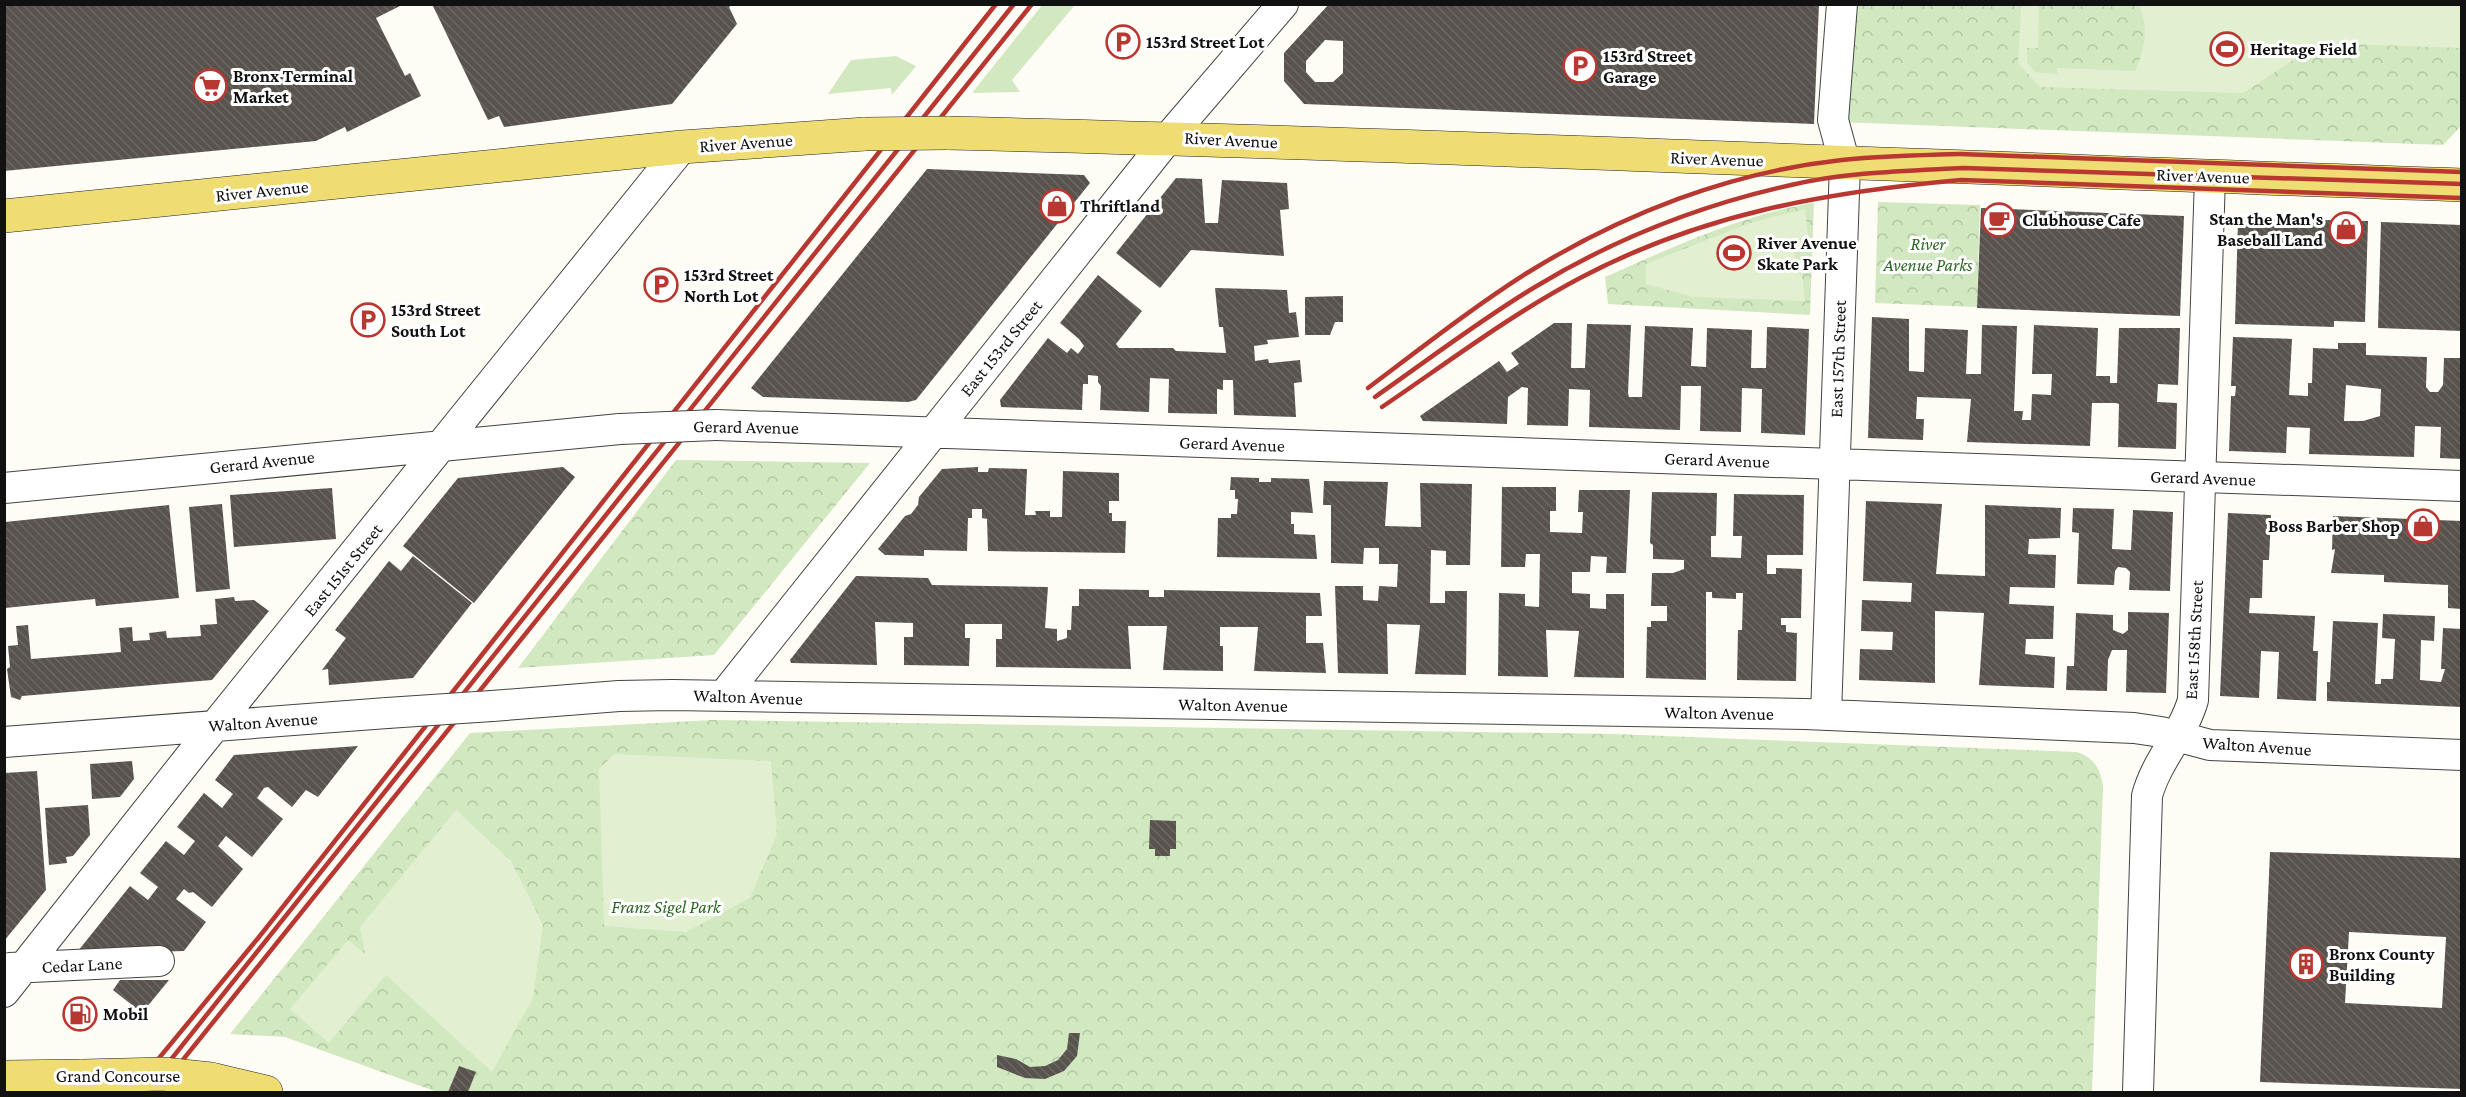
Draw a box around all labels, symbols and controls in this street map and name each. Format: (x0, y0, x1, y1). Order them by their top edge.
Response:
parking icon: 153rd Street Lot (1105, 24, 1141, 60)
sports icon: Heritage Field (2209, 31, 2245, 67)
place label: 153rd Street Lot (1146, 32, 1265, 52)
place label: Heritage Field (2250, 39, 2357, 59)
place label: 153rd Street Garage (1603, 46, 1693, 87)
parking icon: 153rd Street Garage (1562, 48, 1598, 84)
place label: Bronx Terminal Market (233, 66, 353, 107)
supermarket icon: Bronx Terminal Market (192, 68, 228, 104)
street label: River Avenue (1184, 128, 1278, 152)
street label: River Avenue (699, 130, 793, 156)
street label: River Avenue (1670, 147, 1764, 171)
street label: River Avenue (2156, 164, 2250, 188)
street label: River Avenue (214, 176, 310, 206)
shop icon: Thriftland (1039, 188, 1075, 224)
place label: Thriftland (1080, 196, 1160, 216)
cafe icon: Clubhouse Cafe (1981, 202, 2017, 238)
place label: Stan the Man's Baseball Land (2209, 209, 2323, 250)
place label: Clubhouse Cafe (2022, 210, 2141, 230)
shop icon: Stan the Man's Baseball Land (2328, 211, 2364, 247)
place label: River Avenue Skate Park (1757, 233, 1857, 274)
park label: River Avenue Parks (1882, 234, 1973, 275)
sports icon: River Avenue Skate Park (1716, 235, 1752, 271)
place label: 153rd Street North Lot (684, 265, 774, 306)
parking icon: 153rd Street North Lot (643, 267, 679, 303)
street label: East 153rd Street (956, 295, 1047, 400)
street label: East 157th Street (1826, 299, 1850, 418)
place label: 153rd Street South Lot (391, 300, 481, 341)
parking icon: 153rd Street South Lot (350, 302, 386, 338)
street label: Gerard Avenue (693, 416, 799, 438)
street label: Gerard Avenue (1179, 432, 1285, 456)
street label: Gerard Avenue (208, 447, 316, 477)
street label: Gerard Avenue (1664, 448, 1770, 472)
street label: Gerard Avenue (2150, 466, 2256, 490)
shop icon: Boss Barber Shop (2405, 508, 2441, 544)
place label: Boss Barber Shop (2268, 516, 2400, 536)
street label: East 151st Street (300, 519, 387, 620)
street label: East 158th Street (2181, 579, 2207, 700)
street label: Walton Avenue (693, 685, 803, 709)
street label: Walton Avenue (1178, 694, 1288, 716)
street label: Walton Avenue (1664, 702, 1774, 724)
street label: Walton Avenue (208, 708, 318, 736)
street label: Walton Avenue (2202, 732, 2312, 760)
park label: Franz Sigel Park (611, 897, 722, 917)
place label: Bronx County Building (2329, 944, 2435, 985)
building icon: Bronx County Building (2288, 946, 2324, 982)
street label: Cedar Lane (41, 953, 123, 977)
fuel station icon: Mobil (62, 996, 98, 1032)
place label: Mobil (103, 1004, 148, 1024)
street label: Grand Concourse (56, 1066, 180, 1086)

